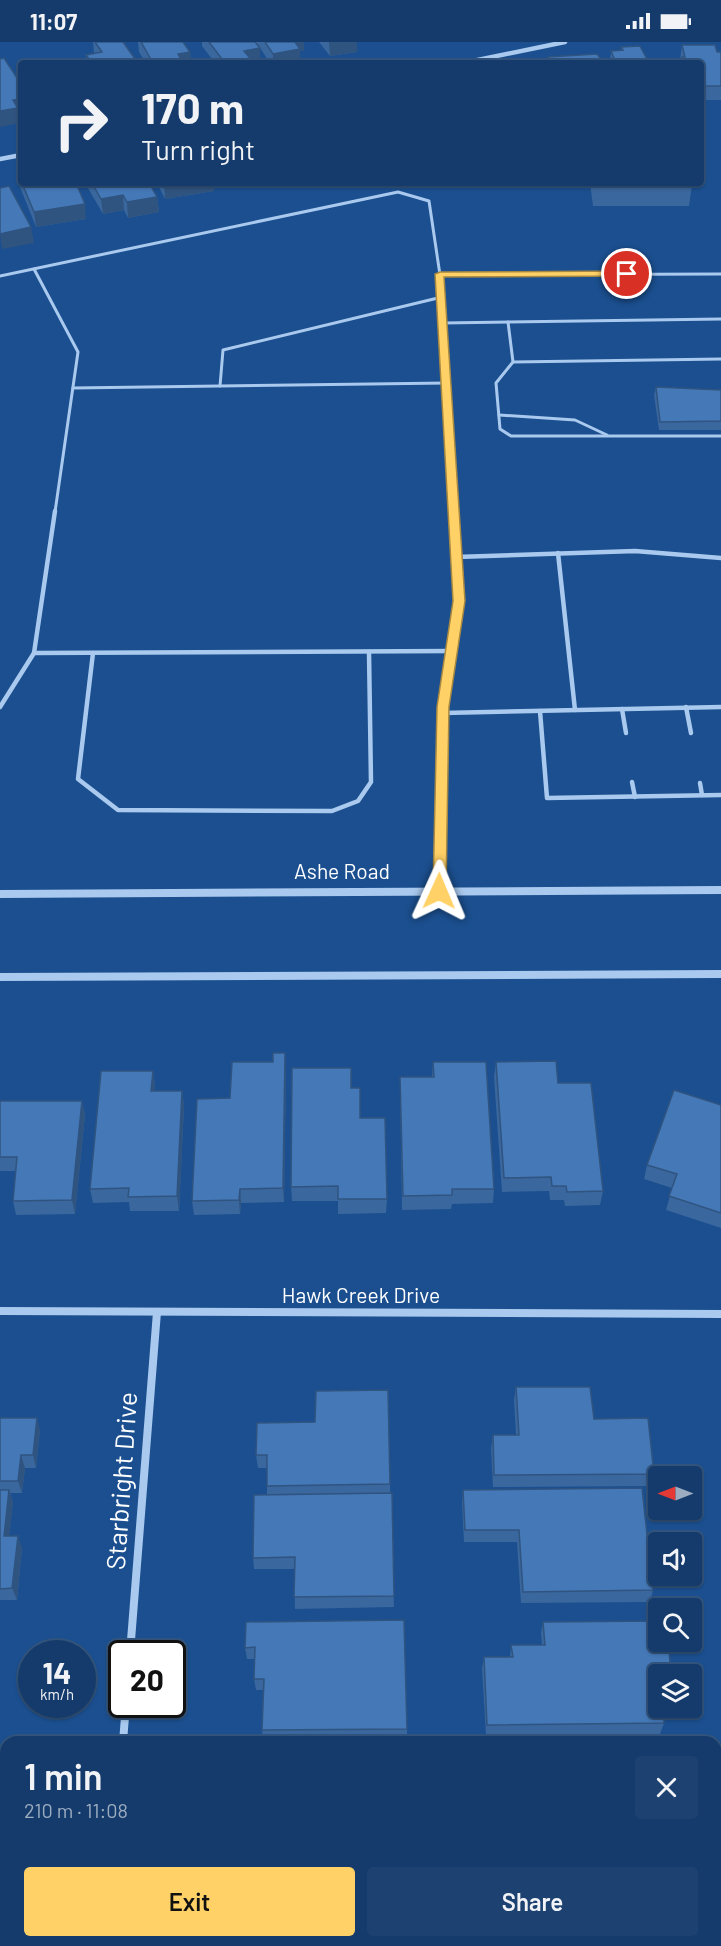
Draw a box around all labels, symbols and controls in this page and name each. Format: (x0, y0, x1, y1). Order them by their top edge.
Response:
text: 11:07 (30, 8, 77, 34)
text: 170 m (141, 82, 244, 132)
icon: right (42, 84, 120, 162)
text: Turn right (141, 133, 255, 165)
pin (601, 248, 652, 299)
icon: arrive (610, 257, 643, 290)
street label: Ashe Road (294, 858, 390, 883)
position arrow (407, 859, 471, 923)
street label: Hawk Creek Drive (282, 1282, 440, 1307)
street label: Starbright Drive (99, 1391, 142, 1571)
north arrow (648, 1466, 702, 1520)
map controls (648, 1466, 702, 1718)
button: sound (648, 1532, 702, 1586)
button: search (648, 1598, 702, 1652)
speed limit sign: 20 (108, 1640, 186, 1718)
text: 14 (43, 1654, 71, 1690)
button: layers (648, 1664, 702, 1718)
text: km/h (40, 1685, 74, 1703)
text: 1 min (24, 1754, 103, 1797)
button: close (635, 1756, 698, 1819)
text: 210 m · 11:08 (24, 1798, 128, 1822)
button: Exit (24, 1867, 355, 1936)
button: Share (367, 1867, 698, 1936)

